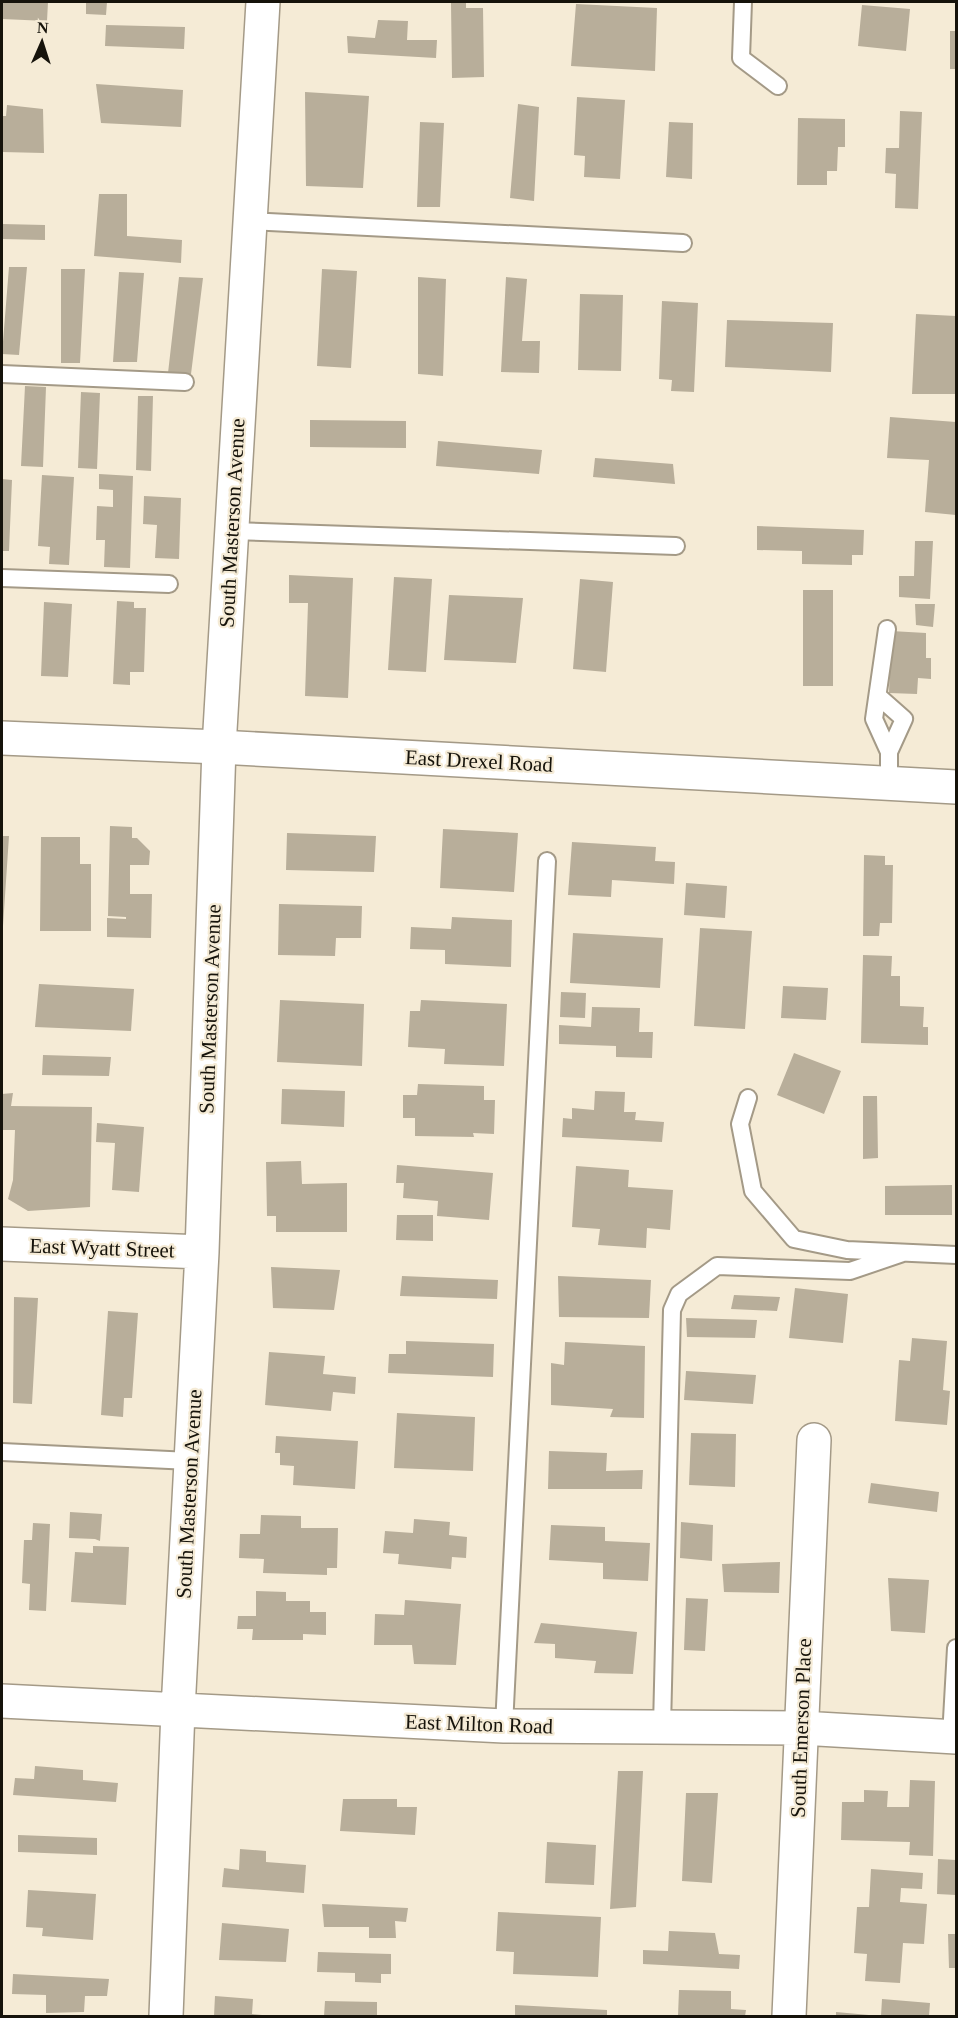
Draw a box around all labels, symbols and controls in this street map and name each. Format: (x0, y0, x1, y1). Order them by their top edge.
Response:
north arrow (12, 12, 72, 72)
text: N (37, 19, 49, 36)
street label: South Masterson Avenue (215, 418, 249, 628)
street label: East Drexel Road (404, 745, 554, 777)
street label: South Masterson Avenue (194, 904, 226, 1114)
street label: East Wyatt Street (29, 1233, 175, 1263)
street label: South Masterson Avenue (172, 1389, 206, 1599)
street label: South Emerson Place (786, 1638, 816, 1818)
street label: East Milton Road (405, 1709, 554, 1739)

